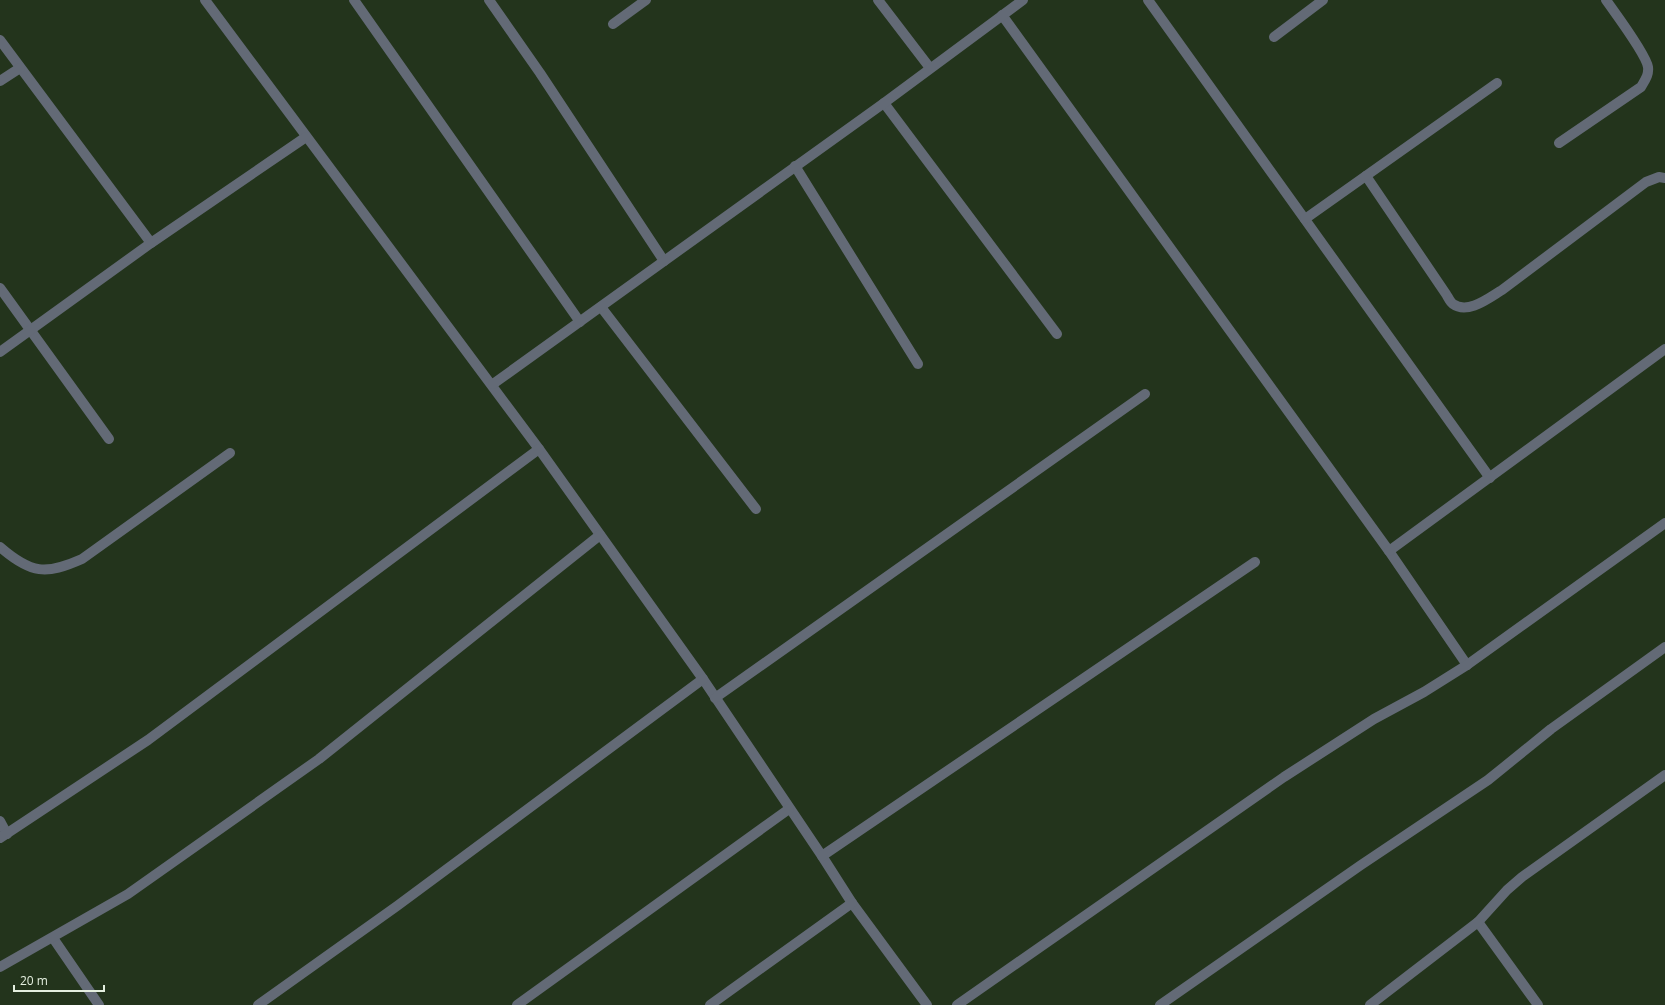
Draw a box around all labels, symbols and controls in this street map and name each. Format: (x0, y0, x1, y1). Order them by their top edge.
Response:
scale bar (14, 967, 104, 993)
text: 20 m (20, 972, 48, 989)

